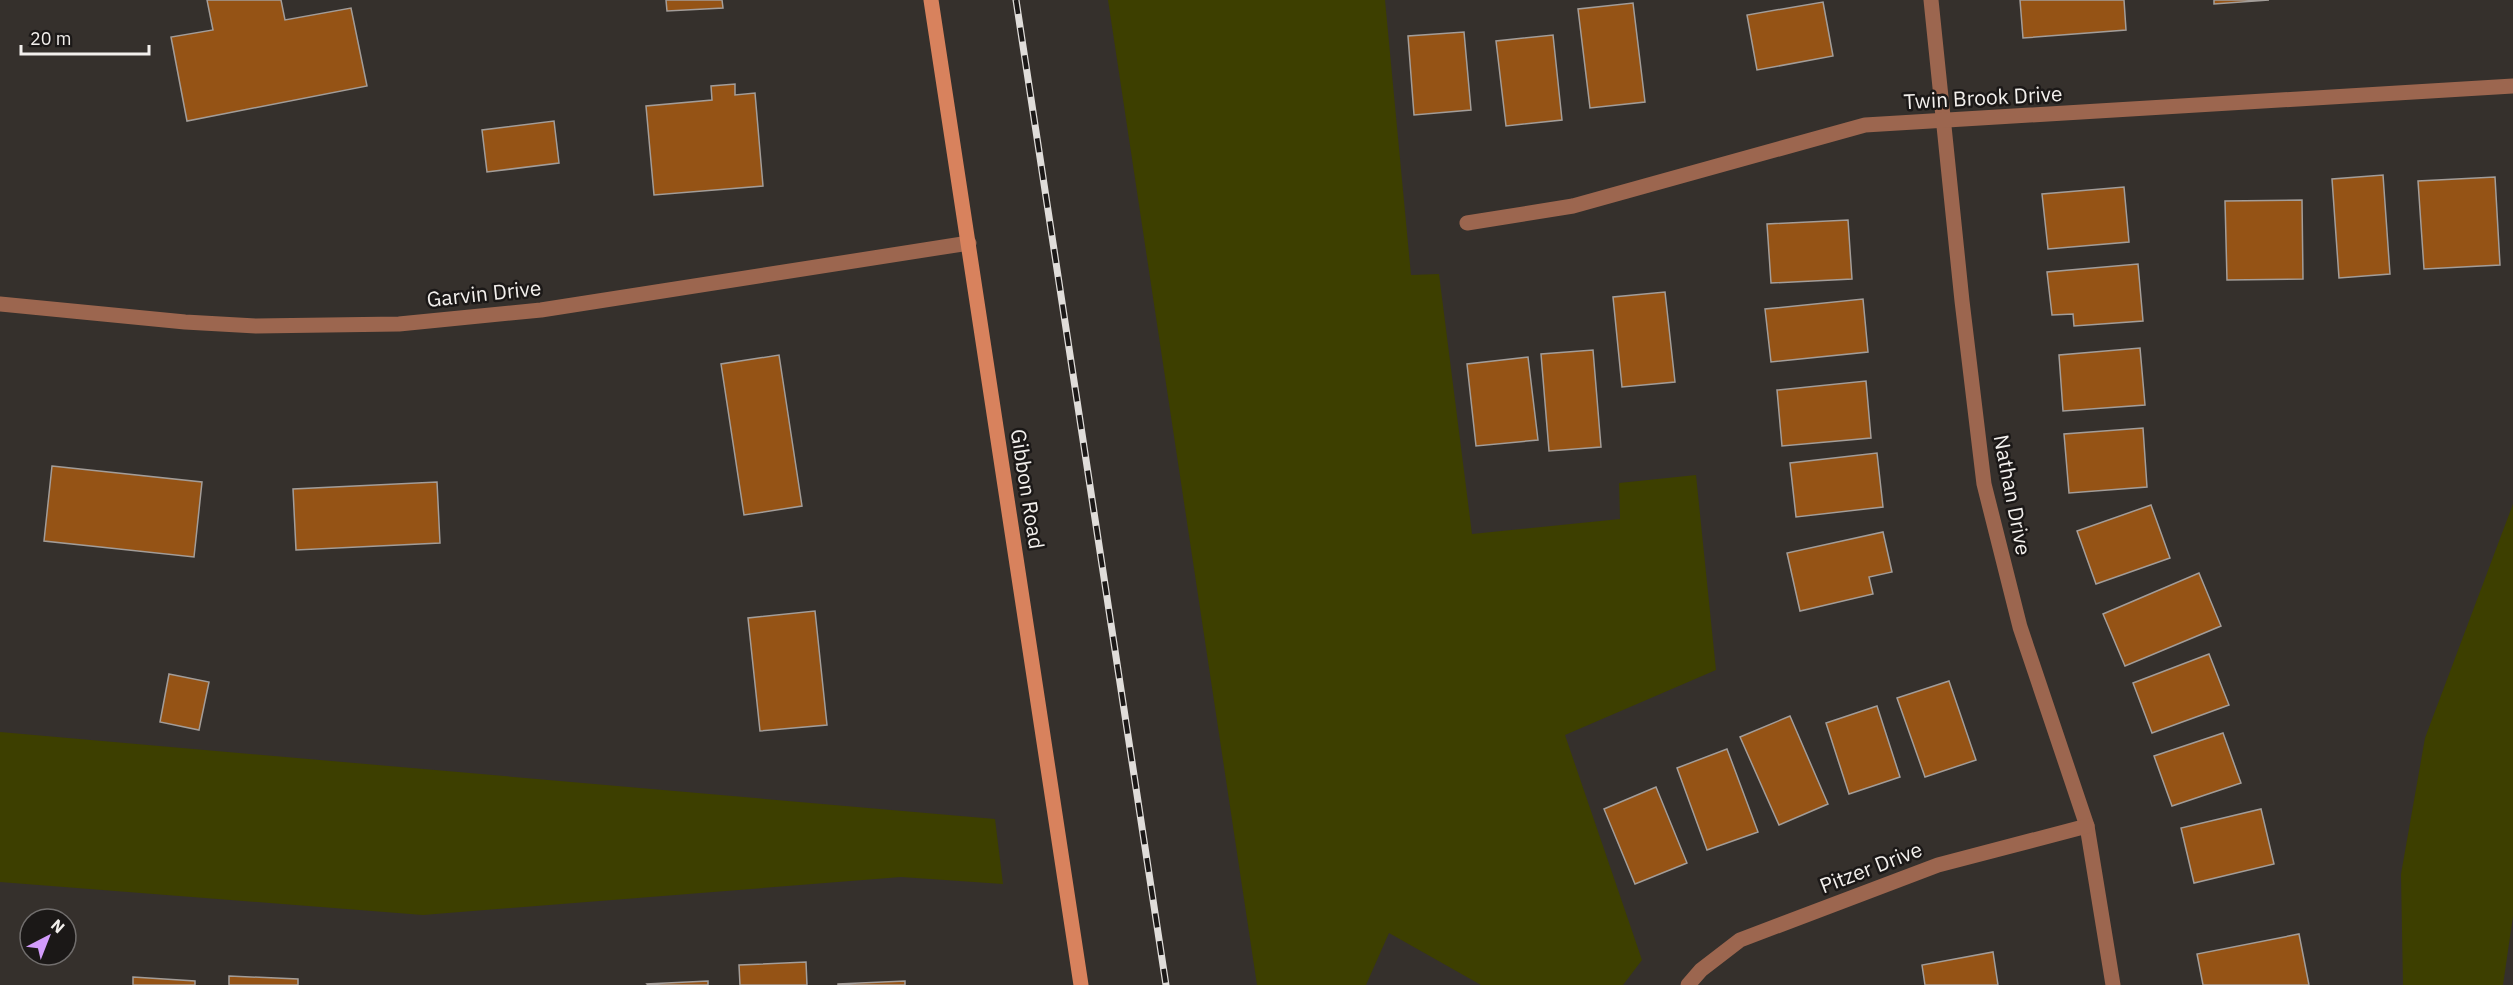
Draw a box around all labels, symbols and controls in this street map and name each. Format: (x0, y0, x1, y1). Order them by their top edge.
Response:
scale bar (21, 18, 148, 56)
text: 20 m (30, 27, 72, 50)
street label: Twin Brook Drive (1903, 79, 2063, 115)
street label: Garvin Drive (425, 273, 543, 313)
street label: Gibbon Road (1005, 427, 1051, 551)
street label: Nathan Drive (1988, 432, 2038, 557)
street label: Pitzer Drive (1815, 835, 1926, 899)
north arrow (18, 907, 78, 967)
text: N (47, 915, 69, 937)

